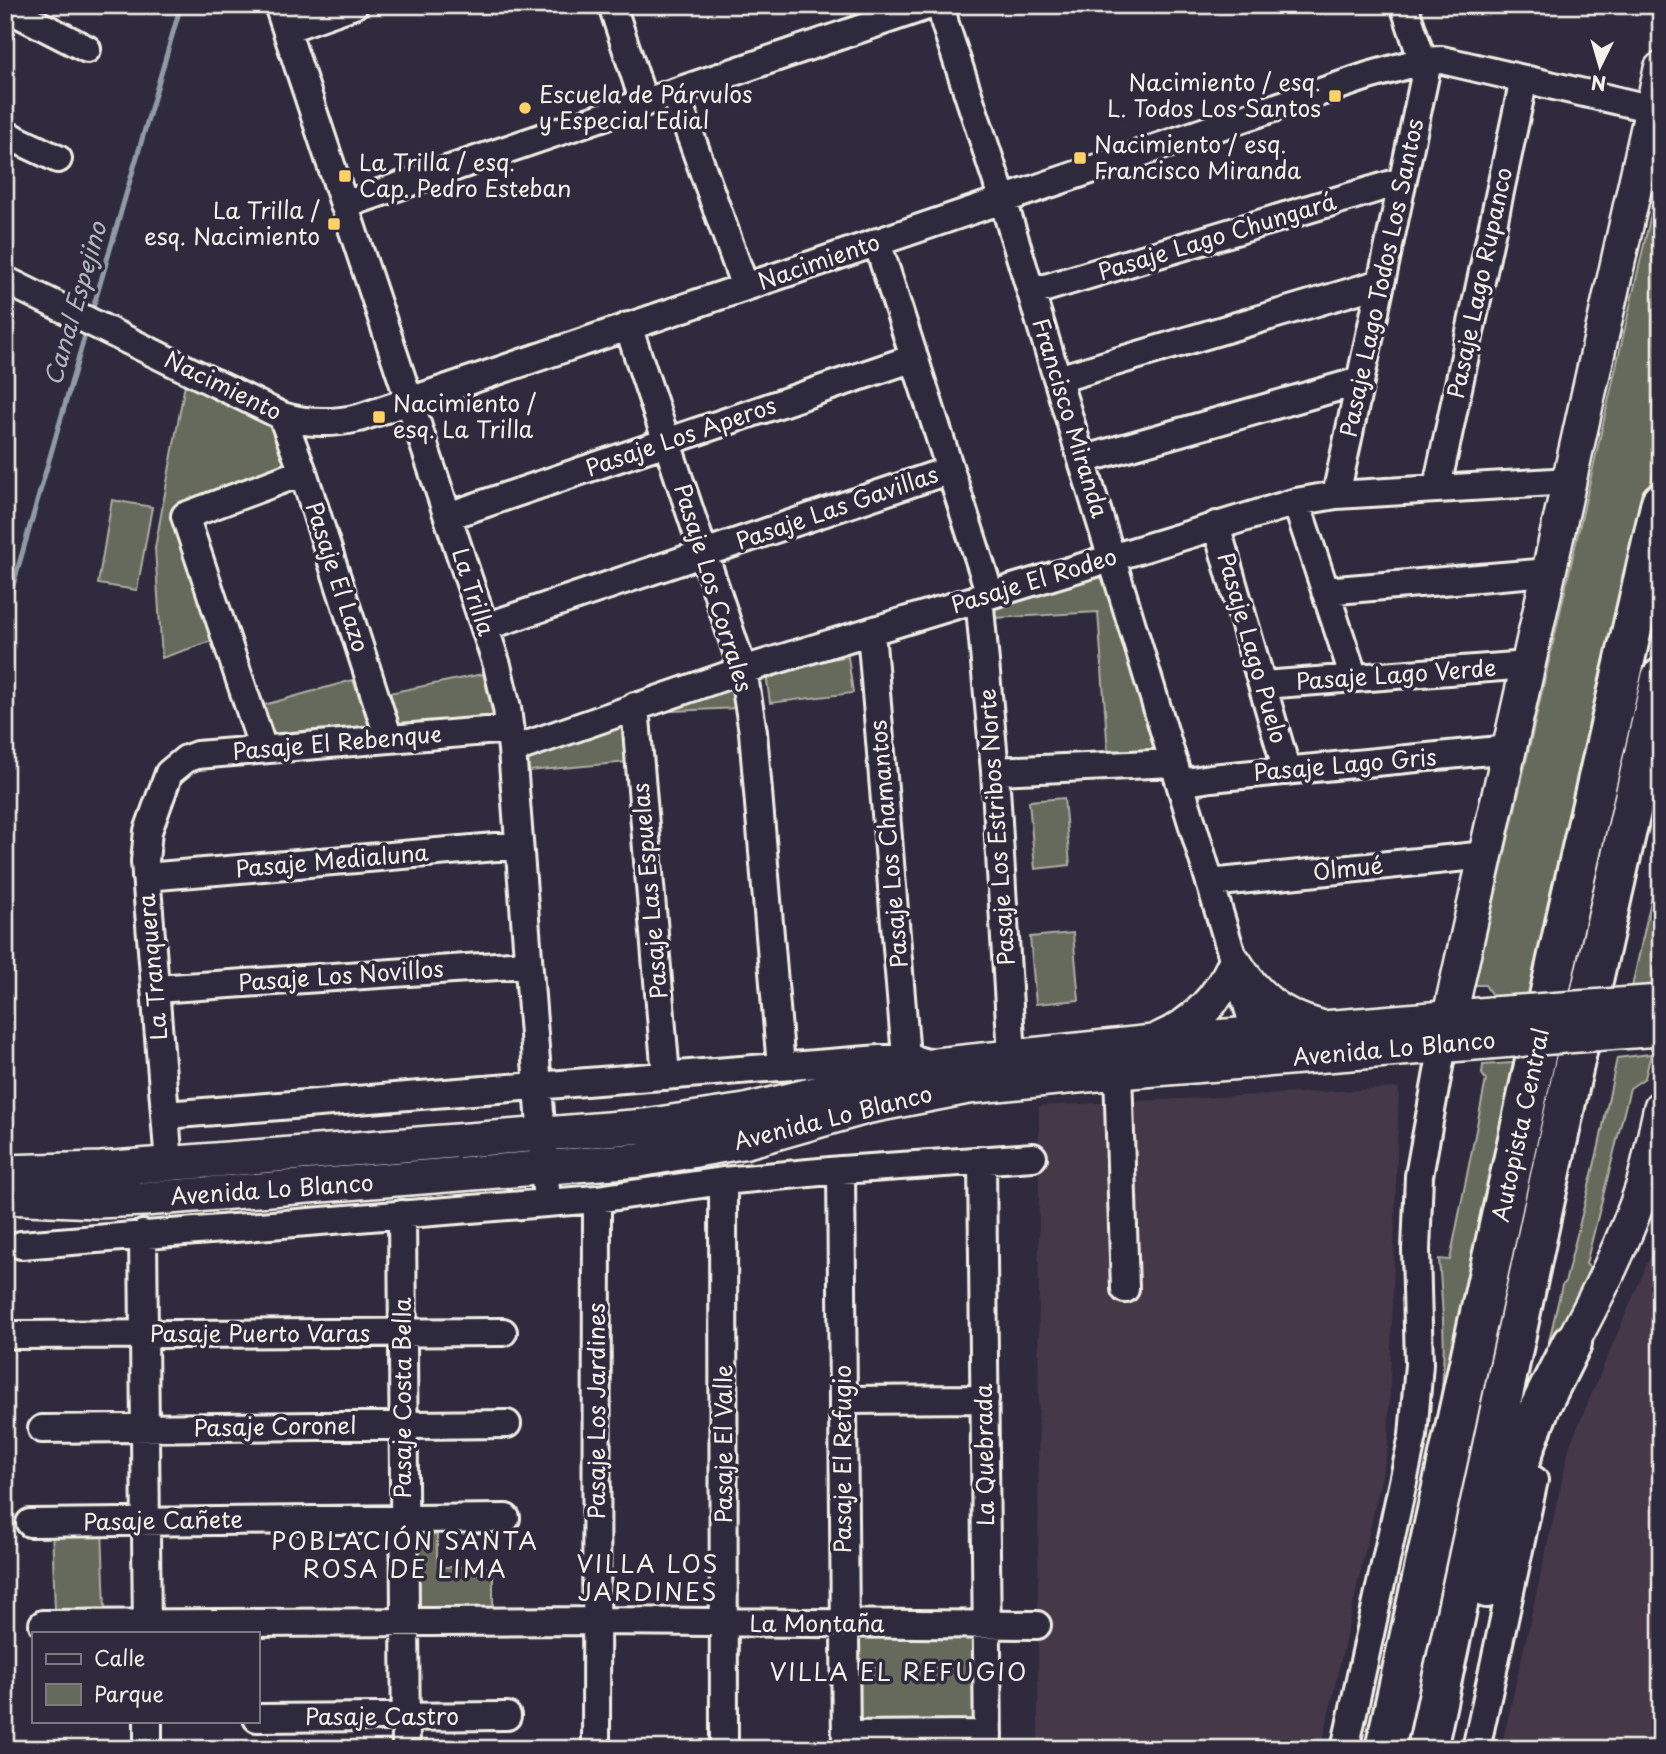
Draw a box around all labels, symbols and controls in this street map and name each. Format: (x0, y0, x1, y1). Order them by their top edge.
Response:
north arrow (1564, 32, 1634, 102)
place label: Nacimiento / esq. L. Todos Los Santos (1107, 64, 1321, 125)
text: N (1590, 69, 1607, 99)
place label: Escuela de Párvulos y Especial Edial (539, 76, 752, 137)
marker: Nacimiento / esq. L. Todos Los Santos (1327, 88, 1343, 104)
marker: Escuela de Párvulos y Especial Edial (517, 100, 533, 116)
street label: Pasaje Lago Todos Los Santos (1330, 115, 1431, 440)
place label: Nacimiento / esq. Francisco Miranda (1094, 126, 1301, 187)
place label: La Trilla / esq. Cap. Pedro Esteban (359, 144, 571, 205)
marker: Nacimiento / esq. Francisco Miranda (1072, 150, 1088, 166)
street label: Pasaje Lago Rupanco (1437, 164, 1520, 401)
marker: La Trilla / esq. Cap. Pedro Esteban (337, 168, 353, 184)
street label: Pasaje Lago Chungará (1093, 183, 1340, 288)
place label: La Trilla / esq. Nacimiento (144, 192, 321, 253)
water label: Canal Espejino (34, 216, 115, 389)
marker: La Trilla / esq. Nacimiento (326, 216, 342, 232)
street label: Nacimiento (753, 223, 884, 298)
street label: Francisco Miranda (1024, 313, 1118, 522)
street label: Nacimiento (159, 341, 288, 428)
place label: Nacimiento / esq. La Trilla (393, 385, 537, 446)
street label: Pasaje Los Aperos (580, 387, 781, 485)
marker: Nacimiento / esq. La Trilla (371, 409, 387, 425)
street label: Pasaje Las Gavillas (731, 456, 942, 558)
street label: Pasaje Los Corrales (666, 479, 763, 696)
street label: Pasaje El Lazo (298, 497, 379, 656)
street label: Pasaje El Rodeo (946, 538, 1121, 621)
street label: La Trilla (444, 543, 505, 641)
street label: Pasaje Lago Puelo (1209, 548, 1297, 747)
street label: Pasaje Lago Verde (1295, 649, 1497, 698)
street label: Pasaje Los Estribos Norte (968, 687, 1023, 967)
street label: Pasaje El Rebenque (231, 715, 443, 768)
street label: Pasaje Los Chamantos (859, 719, 916, 970)
street label: Pasaje Lago Gris (1252, 738, 1438, 789)
street label: Pasaje Las Espuelas (622, 782, 675, 1001)
street label: Pasaje Medialuna (234, 834, 430, 885)
street label: Olmué (1311, 846, 1385, 889)
street label: La Tranquera (128, 892, 175, 1042)
street label: Pasaje Los Novillos (237, 950, 445, 999)
street label: Avenida Lo Blanco (1291, 1021, 1497, 1074)
street label: Autopista Central (1482, 1024, 1557, 1225)
street label: Avenida Lo Blanco (730, 1075, 936, 1158)
street label: Avenida Lo Blanco (169, 1164, 375, 1213)
street label: Pasaje Costa Bella (384, 1297, 419, 1499)
street label: Pasaje Los Jardines (578, 1303, 613, 1519)
street label: Pasaje Puerto Varas (150, 1315, 370, 1350)
street label: Pasaje El Valle (705, 1365, 740, 1523)
street label: Pasaje El Refugio (824, 1365, 859, 1553)
street label: La Quebrada (965, 1383, 1002, 1527)
street label: Pasaje Coronel (193, 1407, 357, 1444)
street label: Pasaje Cañete (83, 1501, 243, 1538)
district label: POBLACIÓN SANTA ROSA DE LIMA (271, 1522, 539, 1586)
district label: VILLA LOS JARDINES (576, 1545, 720, 1609)
street label: La Montaña (749, 1605, 885, 1640)
legend (32, 1632, 259, 1722)
text: Calle (94, 1641, 145, 1673)
district label: VILLA EL REFUGIO (770, 1653, 1028, 1689)
text: Parque (94, 1677, 164, 1709)
street label: Pasaje Castro (305, 1698, 459, 1733)

